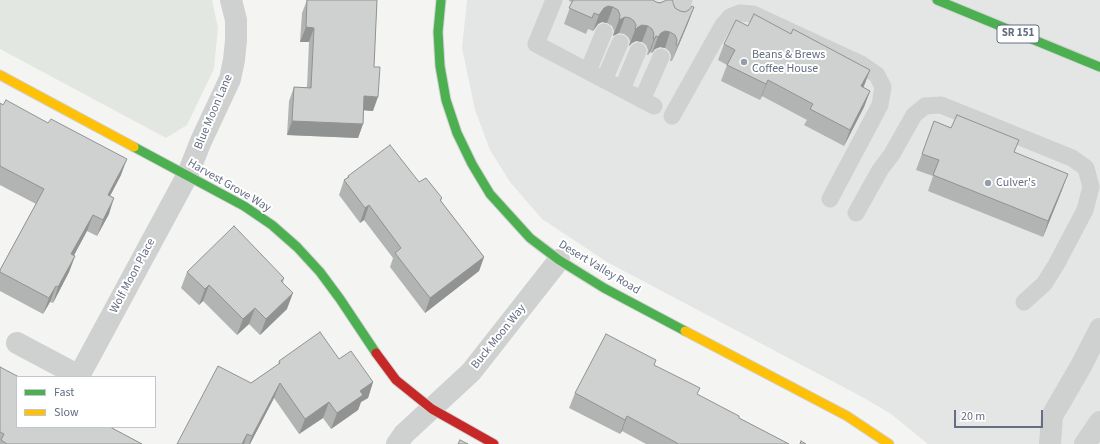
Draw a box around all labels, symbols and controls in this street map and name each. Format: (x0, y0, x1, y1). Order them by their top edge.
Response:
road number: SR 151 (997, 25, 1039, 43)
place label: Beans & Brews Coffee House (752, 48, 825, 76)
marker: Beans & Brews Coffee House (739, 57, 749, 67)
street label: Blue Moon Lane (192, 72, 236, 152)
street label: Harvest Grove Way (185, 156, 273, 216)
place label: Culver's (996, 176, 1036, 190)
marker: Culver's (983, 178, 993, 188)
street label: Wolf Moon Place (107, 236, 159, 316)
street label: Desert Valley Road (556, 238, 642, 298)
street label: Buck Moon Way (469, 302, 529, 372)
legend (16, 376, 156, 428)
text: Fast (54, 384, 74, 401)
scale bar (956, 402, 1045, 428)
text: Slow (54, 404, 79, 421)
text: 20 m (961, 408, 985, 425)

